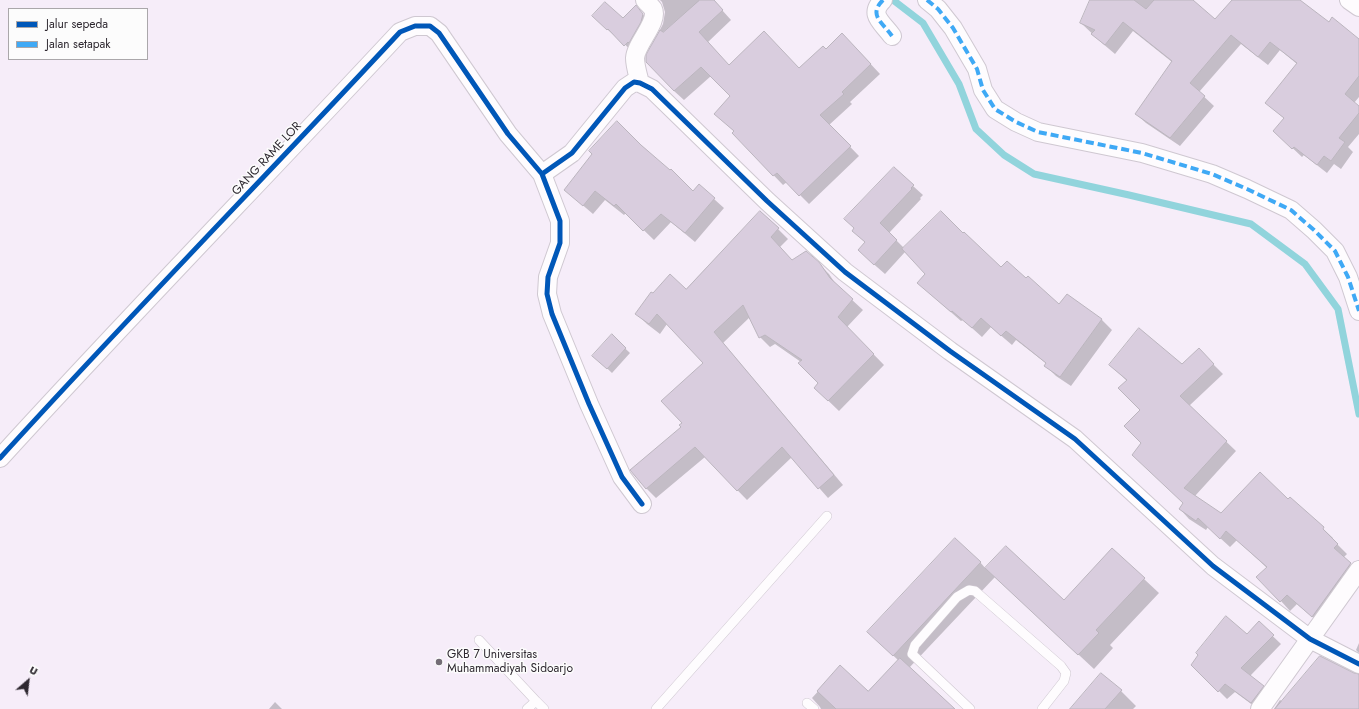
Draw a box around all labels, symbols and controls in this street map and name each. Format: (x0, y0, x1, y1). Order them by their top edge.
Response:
legend (8, 8, 148, 60)
text: Jalur sepeda (46, 15, 108, 33)
text: Jalan setapak (46, 35, 111, 53)
street label: GANG RAME LOR (229, 119, 305, 199)
place label: GKB 7 Universitas Muhammadiyah Sidoarjo (447, 648, 573, 676)
marker: GKB 7 Universitas Muhammadiyah Sidoarjo (434, 657, 444, 667)
north arrow (8, 661, 48, 701)
text: U (26, 662, 41, 679)

